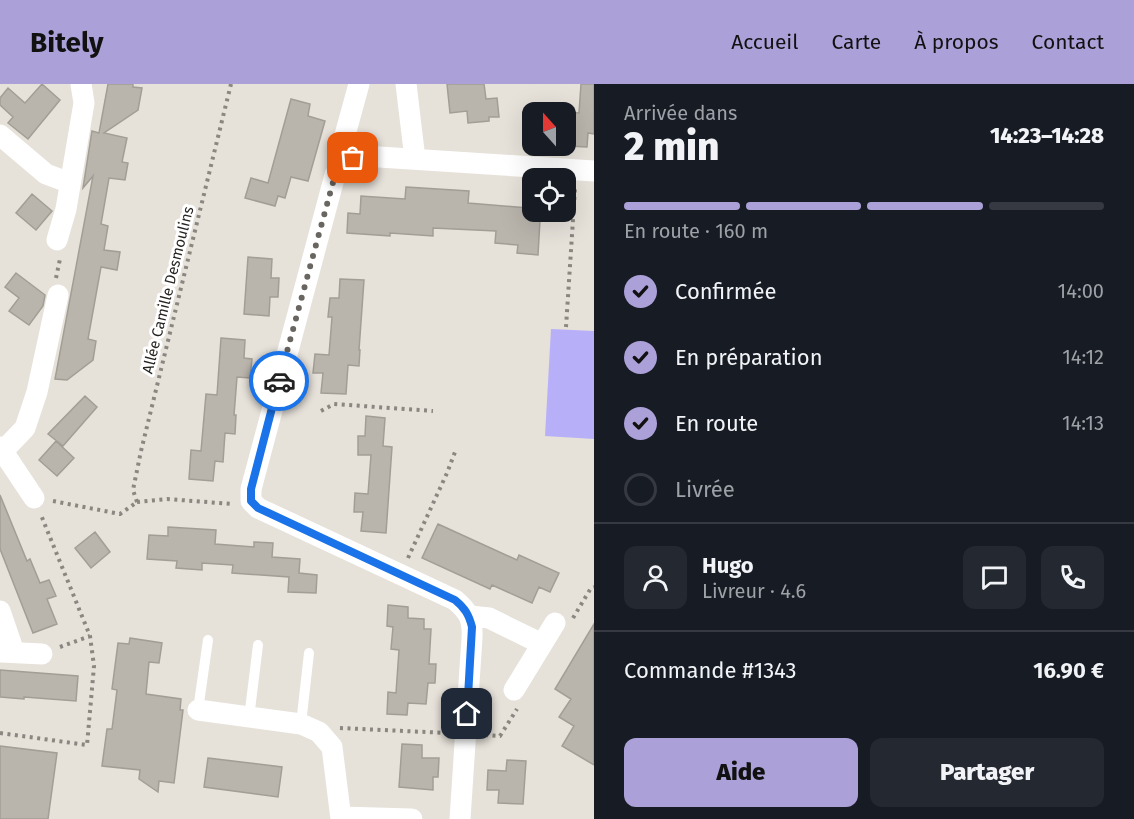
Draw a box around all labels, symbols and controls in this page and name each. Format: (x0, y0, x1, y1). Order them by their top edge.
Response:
text: Bitely (30, 26, 103, 59)
text: Accueil (731, 29, 798, 55)
text: Carte (831, 29, 881, 55)
text: À propos (914, 29, 999, 55)
text: Contact (1032, 29, 1104, 55)
text: Arrivée dans (624, 101, 737, 125)
north arrow (522, 102, 576, 156)
map controls (522, 102, 576, 222)
text: 14:23–14:28 (990, 122, 1104, 149)
text: 2 min (624, 124, 720, 170)
pin (327, 132, 378, 183)
icon: bag (336, 141, 369, 174)
button: locate (522, 168, 576, 222)
street label: Allée Camille Desmoulins (139, 205, 197, 375)
text: En route · 160 m (624, 219, 768, 243)
icon: check (624, 275, 657, 308)
text: Confirmée (675, 278, 777, 305)
text: 14:00 (1058, 279, 1104, 303)
icon: check (624, 341, 657, 374)
text: En préparation (675, 344, 823, 371)
text: 14:12 (1062, 345, 1104, 369)
courier (249, 351, 309, 411)
icon: car (263, 365, 296, 398)
icon: check (624, 407, 657, 440)
text: En route (675, 410, 758, 437)
text: 14:13 (1062, 411, 1104, 435)
text: Livrée (675, 476, 735, 503)
button: person (624, 546, 687, 609)
button: chat (963, 546, 1026, 609)
button: phone (1041, 546, 1104, 609)
text: Hugo (702, 552, 754, 579)
text: Livreur · 4.6 (702, 579, 806, 603)
text: Commande #1343 (624, 657, 796, 684)
text: 16.90 € (1033, 657, 1104, 684)
pin (441, 688, 492, 739)
icon: home (450, 697, 483, 730)
button: Aide (624, 738, 858, 807)
button: Partager (870, 738, 1104, 807)

